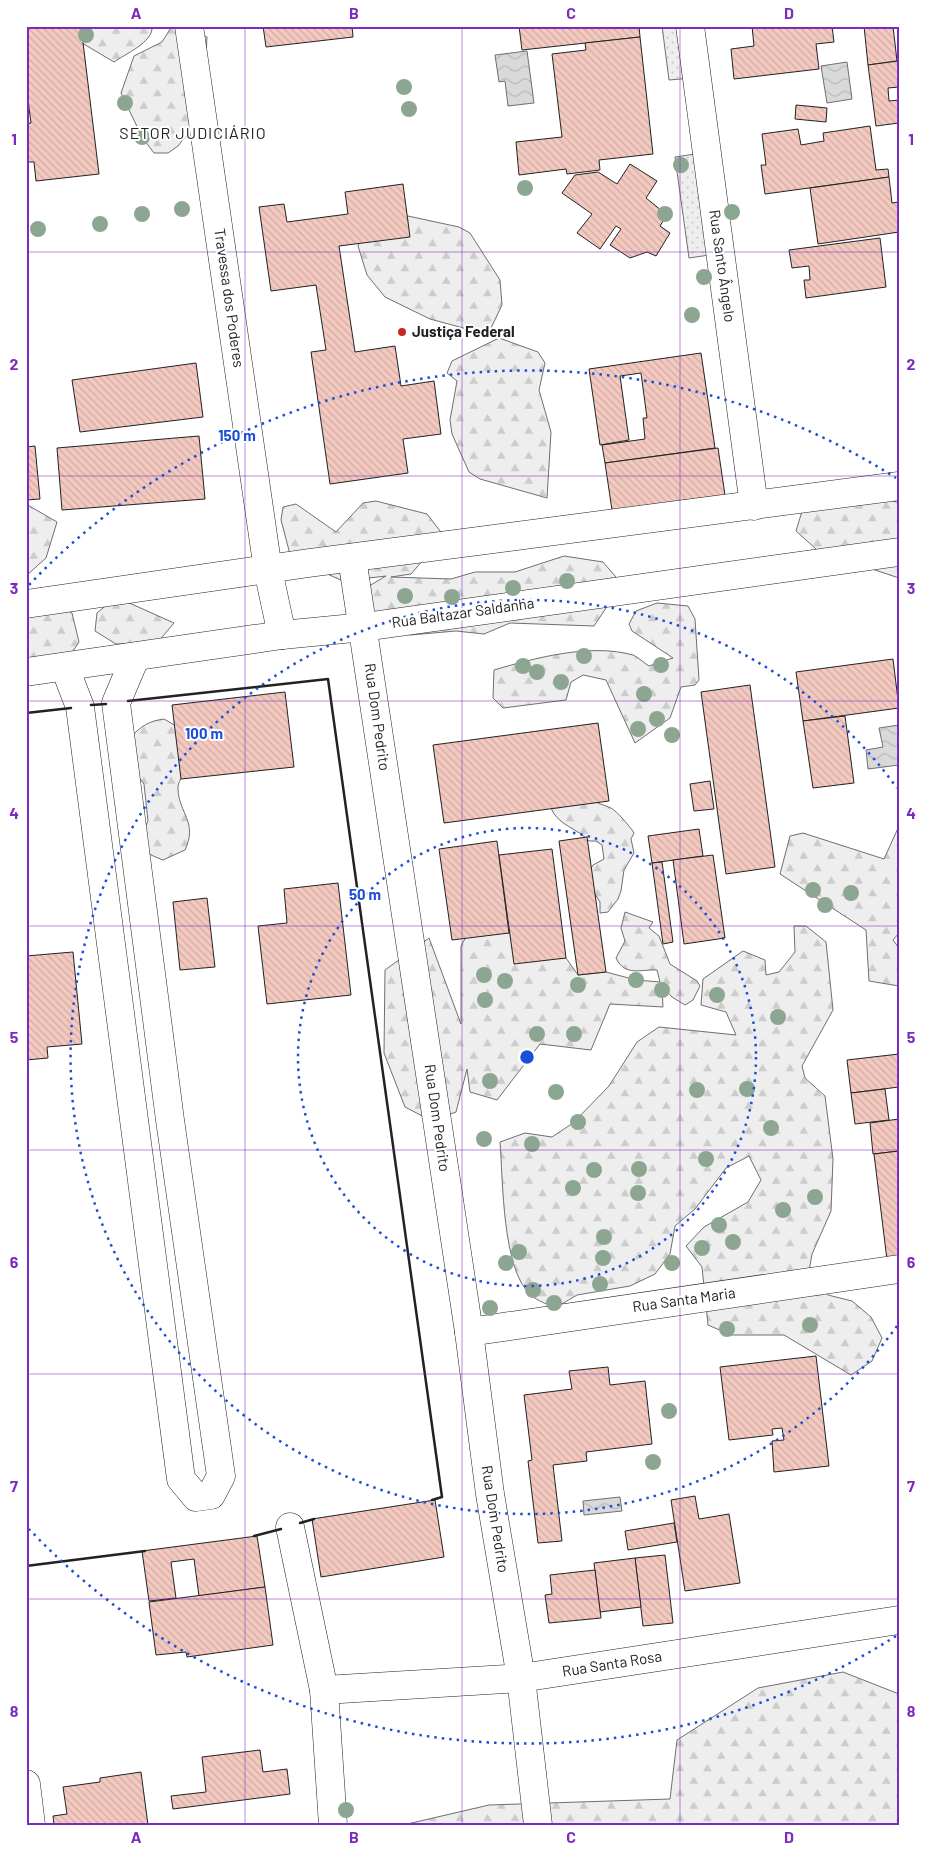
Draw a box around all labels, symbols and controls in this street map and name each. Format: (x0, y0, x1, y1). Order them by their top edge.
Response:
text: A (131, 3, 142, 22)
text: B (349, 3, 359, 22)
text: C (566, 3, 576, 22)
text: D (784, 3, 794, 22)
district label: SETOR JUDICIÁRIO (119, 123, 267, 142)
text: 1 (11, 129, 17, 148)
text: 1 (908, 129, 914, 148)
street label: Rua Santo Ângelo (706, 208, 740, 323)
street label: Travessa dos Poderes (211, 227, 249, 369)
place label: Justiça Federal (412, 322, 515, 340)
marker: Justiça Federal (396, 326, 408, 338)
text: 2 (10, 354, 19, 373)
text: 2 (907, 354, 916, 373)
text: 150 m (218, 426, 256, 444)
text: 3 (10, 578, 18, 597)
text: 3 (907, 578, 915, 597)
street label: Rua Baltazar Saldanha (390, 593, 535, 631)
street label: Rua Dom Pedrito (362, 662, 394, 772)
text: 100 m (185, 724, 223, 742)
text: 4 (9, 803, 19, 822)
text: 4 (906, 803, 916, 822)
text: 50 m (349, 885, 381, 903)
text: 5 (10, 1027, 19, 1046)
text: 5 (907, 1027, 916, 1046)
centre of rings (518, 1048, 536, 1066)
street label: Rua Dom Pedrito (422, 1063, 454, 1173)
text: 6 (10, 1252, 19, 1271)
text: 6 (907, 1252, 916, 1271)
street label: Rua Santa Maria (631, 1283, 737, 1315)
street label: Rua Dom Pedrito (479, 1464, 513, 1574)
text: 7 (10, 1476, 18, 1495)
text: 7 (907, 1476, 915, 1495)
street label: Rua Santa Rosa (561, 1646, 663, 1680)
text: 8 (10, 1701, 19, 1720)
text: 8 (907, 1701, 916, 1720)
text: A (131, 1827, 142, 1846)
text: B (349, 1827, 359, 1846)
text: C (566, 1827, 576, 1846)
text: D (784, 1827, 794, 1846)

